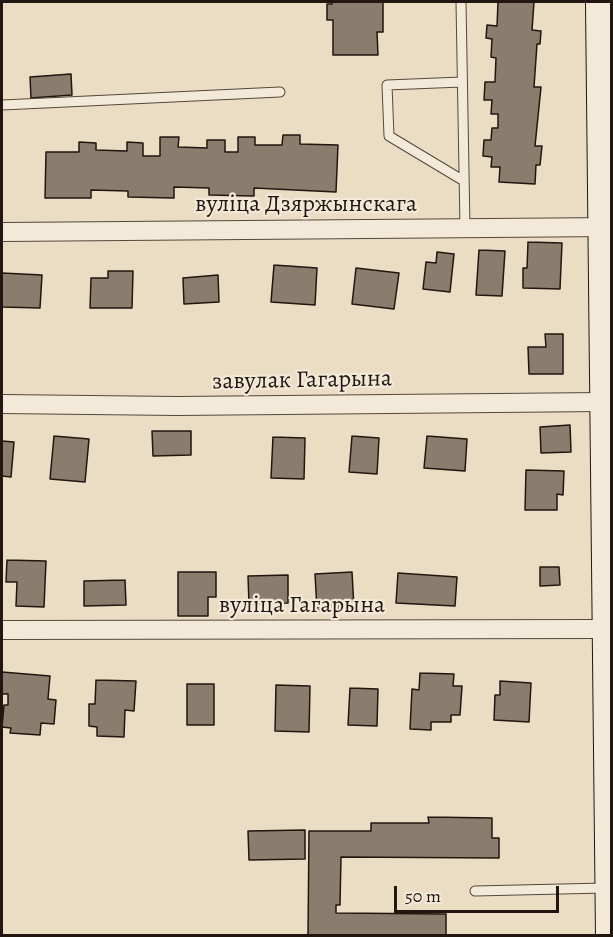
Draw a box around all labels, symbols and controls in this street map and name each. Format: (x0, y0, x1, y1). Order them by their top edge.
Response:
street label: вуліца Дзяржынскага (195, 191, 417, 219)
street label: завулак Гагарына (212, 365, 392, 397)
street label: вуліца Гагарына (219, 592, 385, 620)
scale bar (397, 874, 562, 912)
text: 50 m (405, 884, 441, 908)

